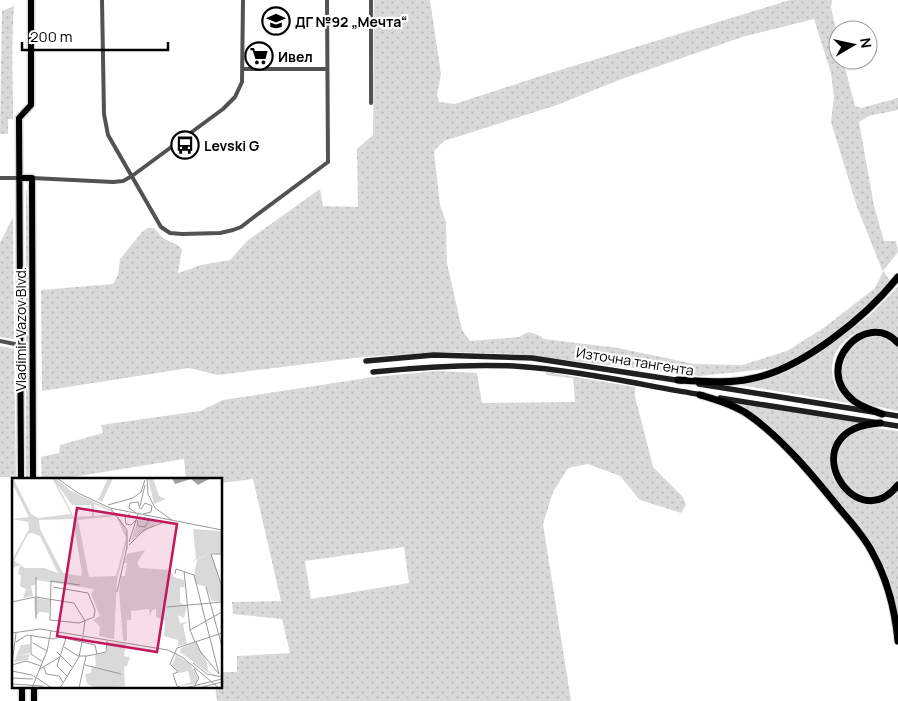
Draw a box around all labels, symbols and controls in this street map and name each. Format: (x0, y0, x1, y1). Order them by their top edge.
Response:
school or university icon: ДГ №92 „Мечта“ (261, 6, 291, 36)
place label: ДГ №92 „Мечта“ (295, 12, 407, 31)
scale bar (22, 20, 169, 52)
north arrow (828, 20, 878, 70)
text: 200 m (30, 26, 73, 47)
text: N (856, 36, 877, 49)
supermarket icon: Ивел (244, 41, 274, 71)
place label: Ивел (278, 47, 313, 66)
bus stop icon: Levski G (170, 130, 200, 160)
place label: Levski G (204, 136, 259, 155)
street label: Vladimir Vazov Blvd. (11, 267, 30, 391)
street label: Източна тангента (575, 342, 695, 380)
inset map (12, 478, 222, 688)

